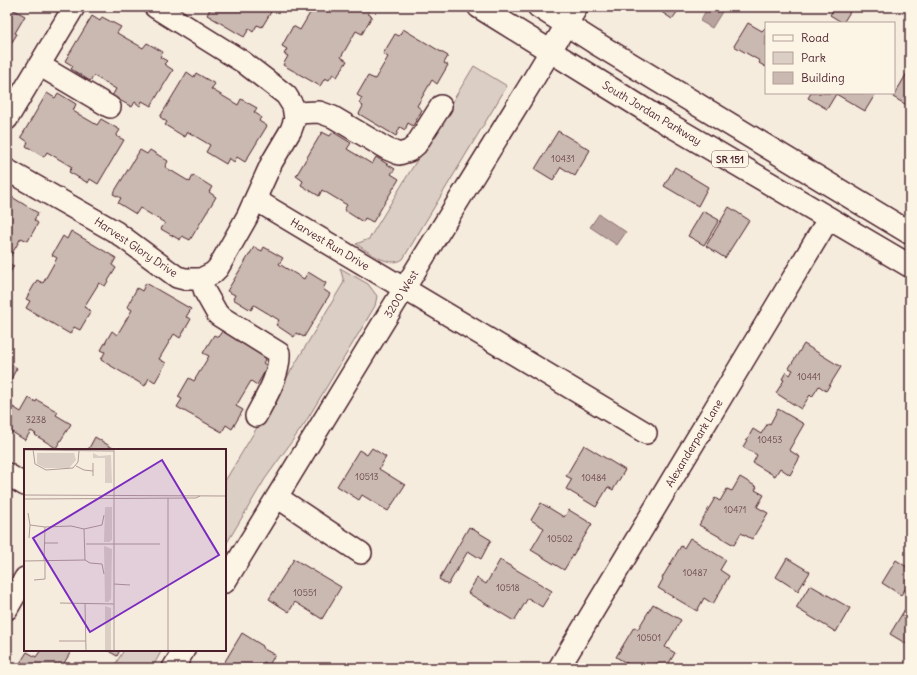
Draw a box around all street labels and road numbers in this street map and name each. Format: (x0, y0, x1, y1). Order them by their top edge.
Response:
street label: South Jordan Parkway (600, 78, 704, 148)
road number: SR 151 (712, 151, 748, 167)
street label: Harvest Glory Drive (92, 214, 180, 280)
street label: Harvest Run Drive (288, 215, 372, 273)
street label: 3200 West (381, 267, 421, 320)
street label: Alexanderpark Lane (662, 397, 726, 489)

